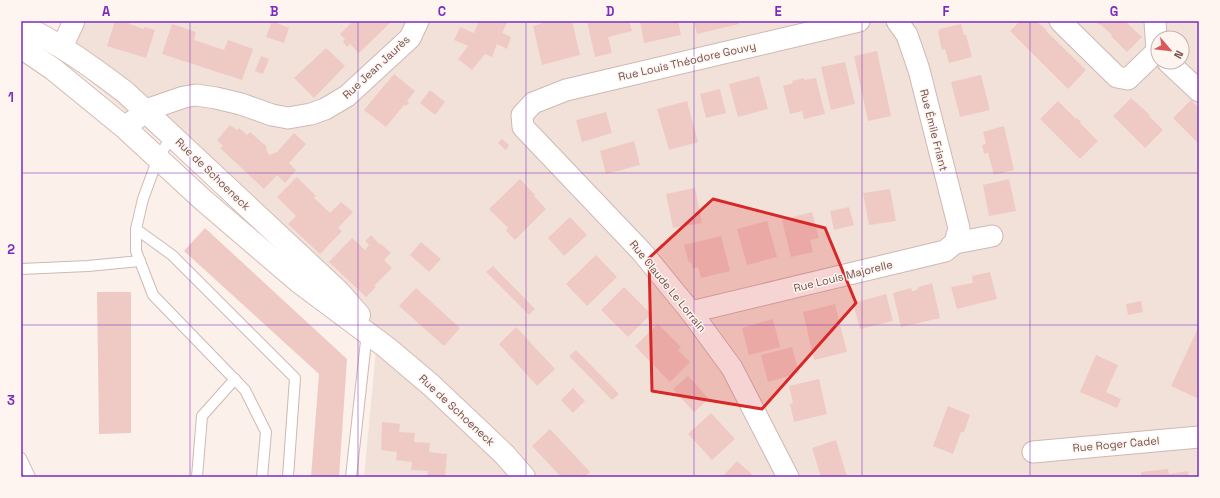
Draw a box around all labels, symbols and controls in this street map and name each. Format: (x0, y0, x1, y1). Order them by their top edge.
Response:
text: A (102, 3, 111, 20)
text: B (270, 3, 279, 20)
text: C (438, 3, 446, 20)
text: D (606, 3, 615, 20)
text: E (774, 3, 782, 20)
text: F (943, 3, 950, 20)
text: G (1110, 3, 1118, 20)
north arrow (1150, 30, 1190, 70)
street label: Rue Jean Jaurès (339, 32, 413, 102)
street label: Rue Louis Théodore Gouvy (617, 38, 757, 84)
text: N (1171, 48, 1187, 61)
street label: Rue Émile Friant (917, 87, 951, 173)
text: 1 (8, 89, 14, 106)
street label: Rue de Schoeneck (173, 135, 253, 213)
street label: Rue Claude Le Lorrain (627, 237, 709, 335)
text: 2 (7, 241, 15, 258)
street label: Rue Louis Majorelle (792, 257, 894, 295)
street label: Rue de Schoeneck (416, 371, 498, 449)
text: 3 (7, 392, 15, 409)
street label: Rue Roger Cadel (1072, 433, 1160, 455)

